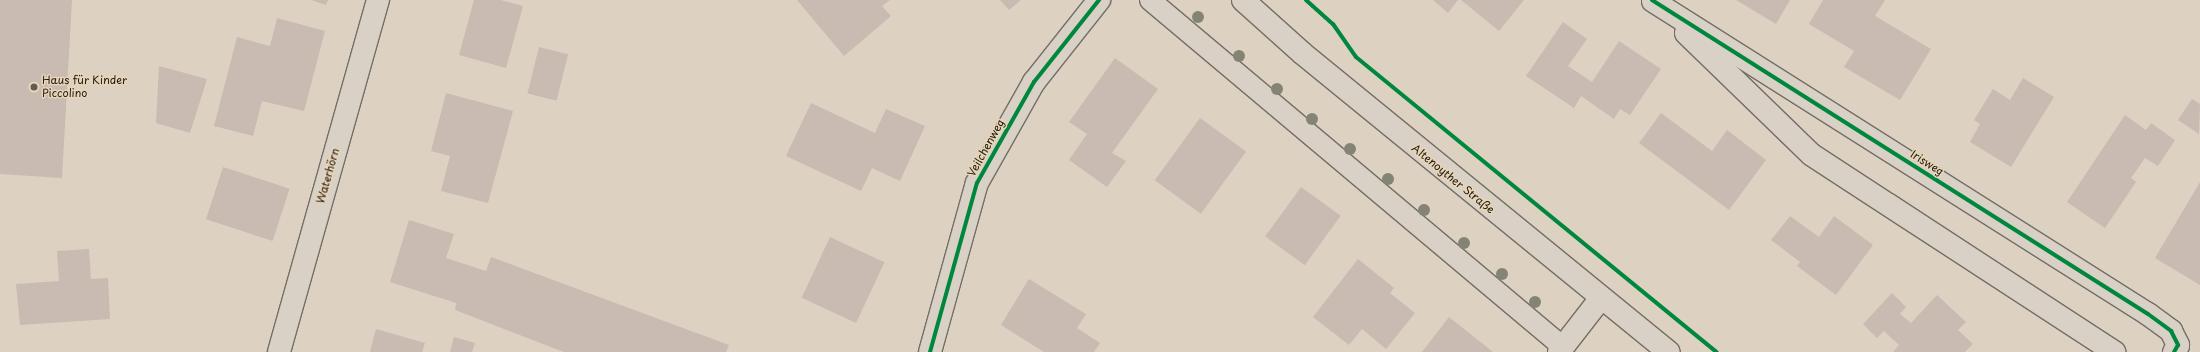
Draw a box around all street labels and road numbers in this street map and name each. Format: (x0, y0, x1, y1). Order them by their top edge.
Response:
street label: Veilchenweg (965, 117, 1007, 179)
street label: Altenoyther Straße (1409, 142, 1497, 216)
street label: Waterhörn (314, 147, 342, 205)
street label: Irisweg (1908, 148, 1946, 178)

